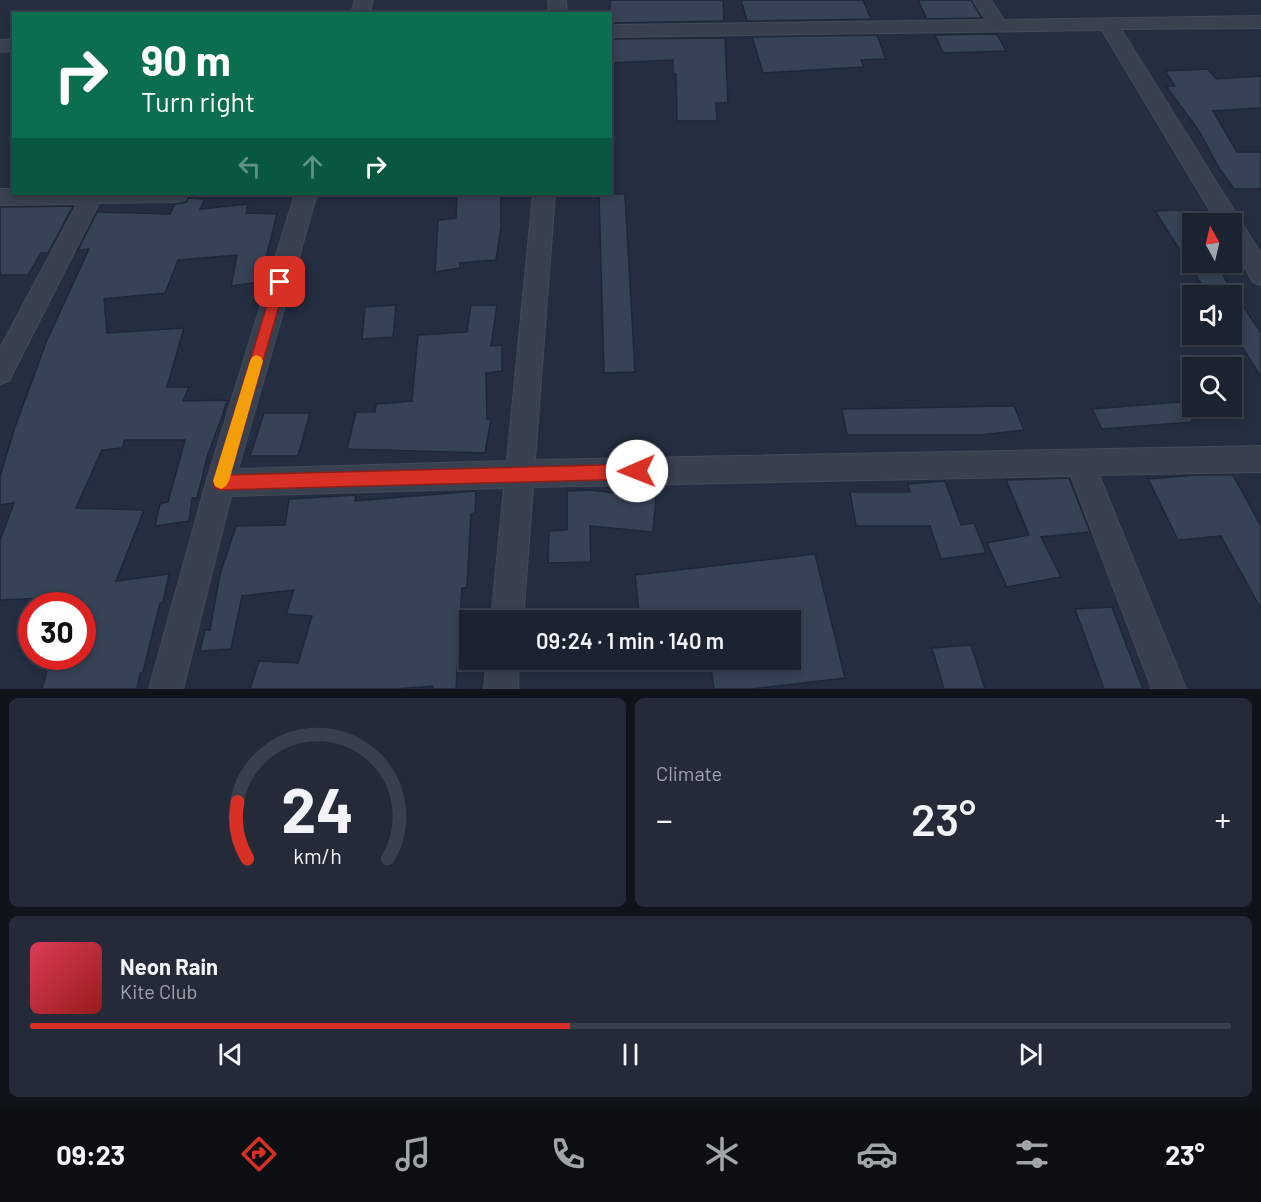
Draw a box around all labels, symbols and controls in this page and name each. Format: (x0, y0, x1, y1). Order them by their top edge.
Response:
text: 90 m (141, 34, 231, 84)
icon: right (42, 36, 120, 114)
text: Turn right (141, 85, 255, 117)
icon: left (233, 150, 266, 183)
icon: ahead (296, 150, 329, 183)
icon: right (359, 150, 392, 183)
north arrow (1182, 213, 1242, 273)
map controls (1182, 213, 1242, 417)
pin (254, 256, 305, 307)
icon: arrive (263, 265, 296, 298)
button: sound (1182, 285, 1242, 345)
button: search (1182, 357, 1242, 417)
position arrow (605, 439, 669, 503)
speed limit sign: 30 (18, 592, 96, 670)
text: 09:24 · 1 min · 140 m (536, 627, 724, 653)
text: Climate (656, 761, 722, 785)
text: 24 (281, 771, 354, 845)
text: 23° (911, 791, 976, 845)
text: − (656, 799, 673, 839)
text: + (1215, 799, 1231, 839)
text: km/h (293, 844, 342, 869)
text: Neon Rain (120, 953, 218, 979)
text: Kite Club (120, 979, 197, 1003)
icon: previous (214, 1038, 247, 1071)
icon: pause (614, 1038, 647, 1071)
icon: next (1014, 1038, 1047, 1071)
icon: directions (238, 1133, 280, 1175)
icon: music (392, 1133, 434, 1175)
icon: phone (547, 1133, 589, 1175)
icon: climate (701, 1133, 743, 1175)
icon: car (856, 1133, 898, 1175)
icon: filters (1011, 1133, 1053, 1175)
text: 09:23 (56, 1138, 125, 1170)
text: 23° (1165, 1138, 1205, 1170)

